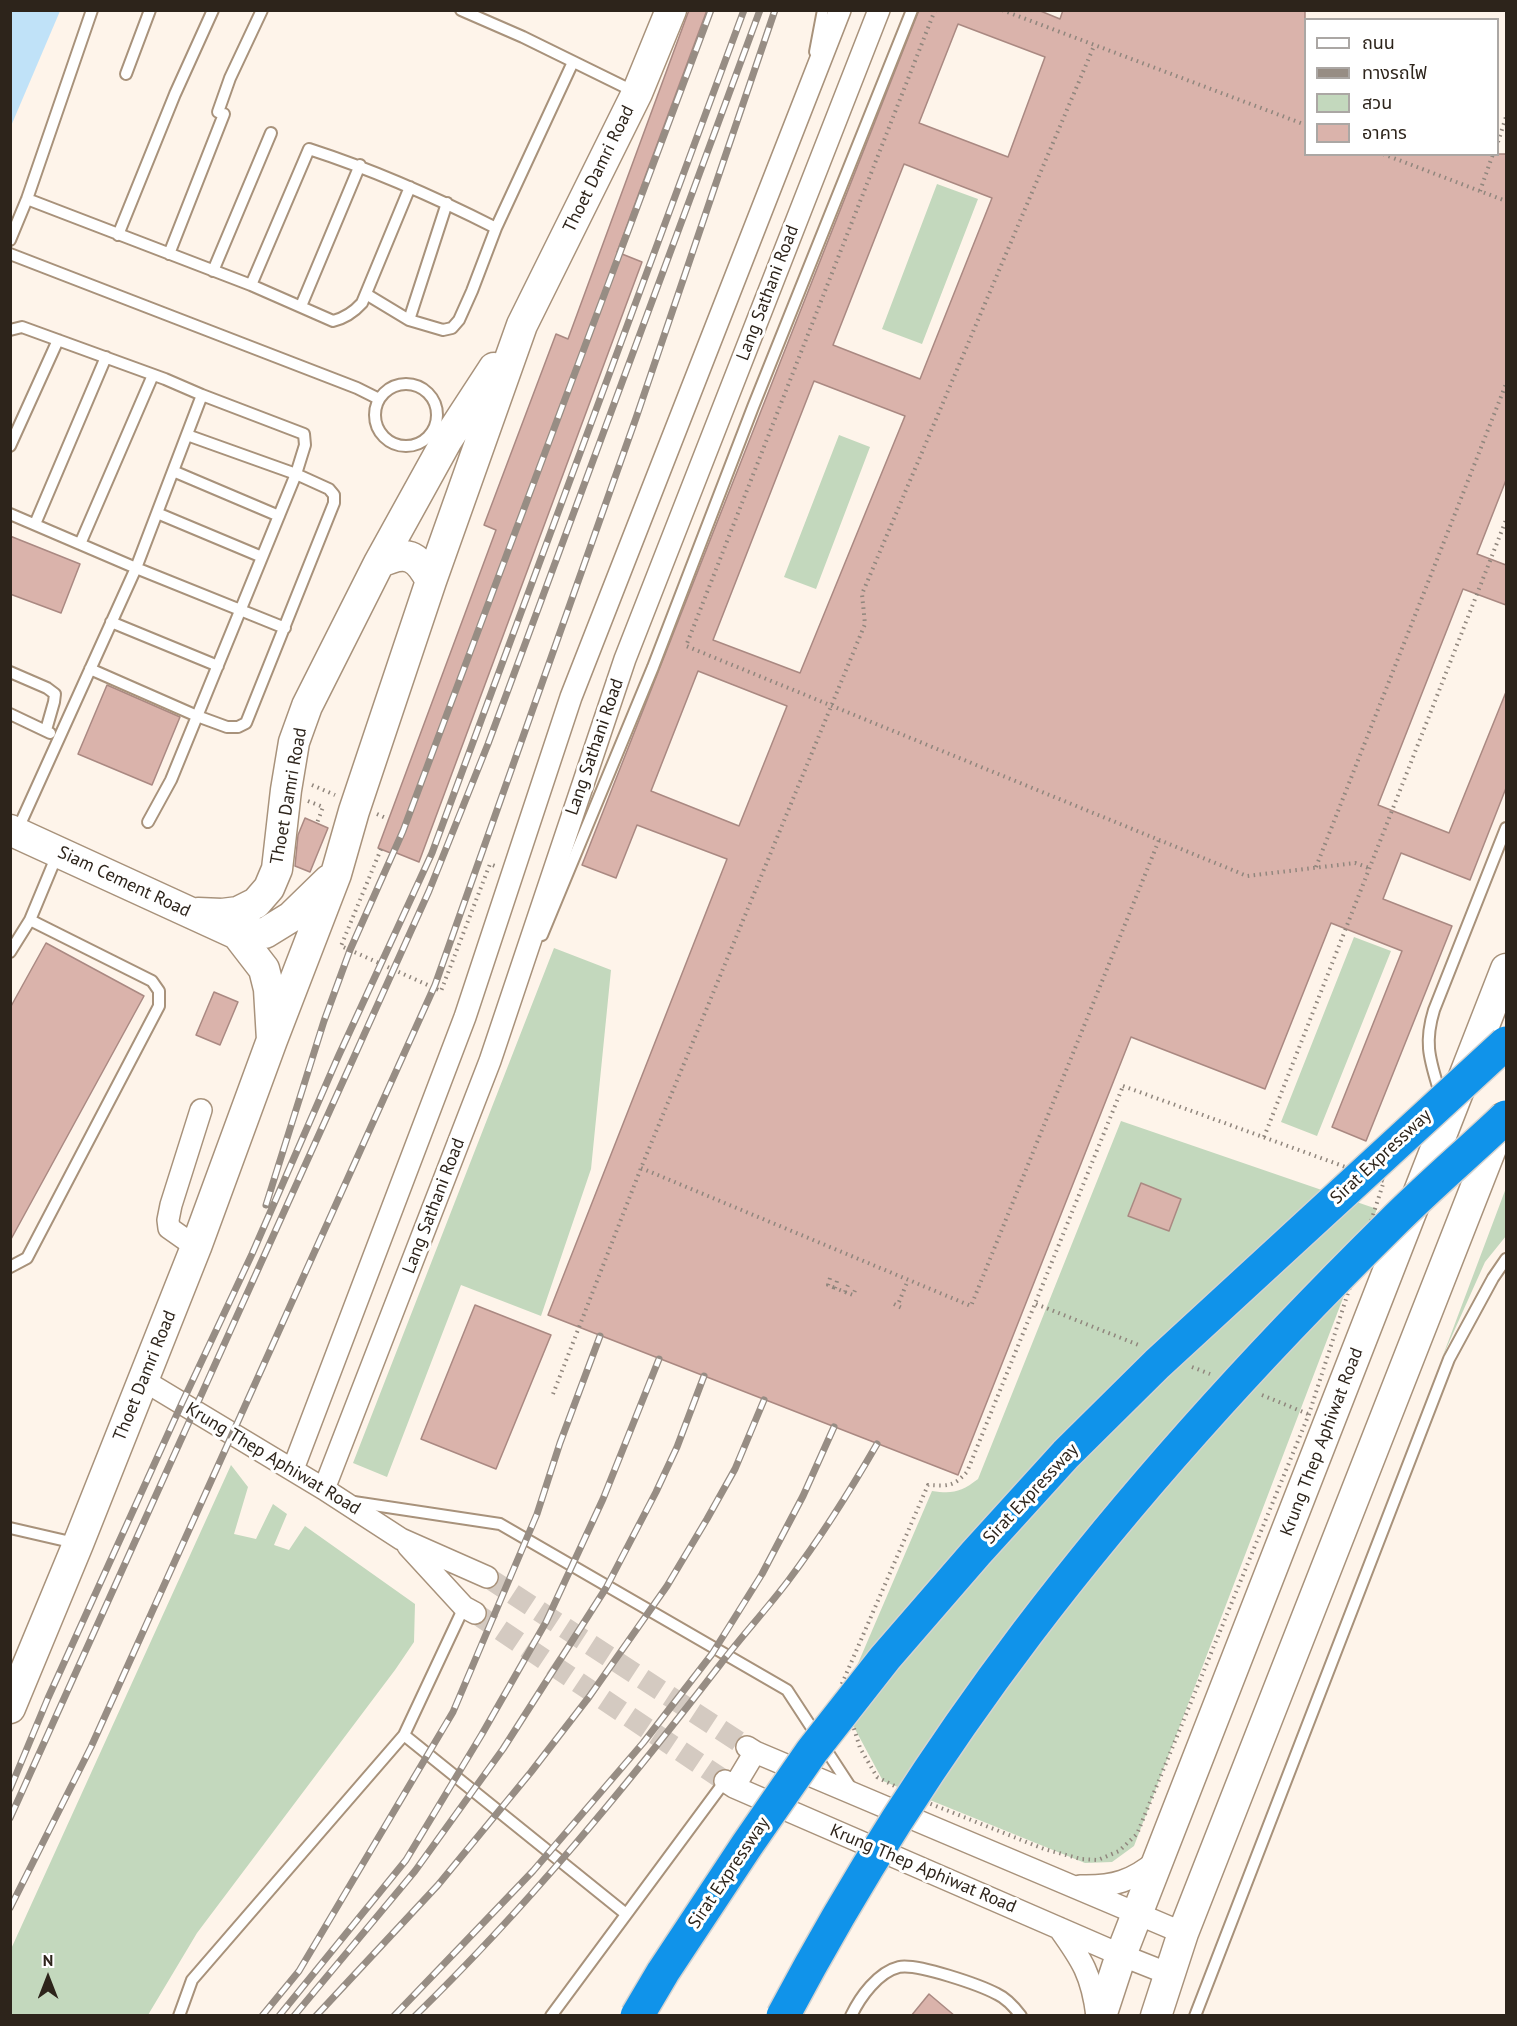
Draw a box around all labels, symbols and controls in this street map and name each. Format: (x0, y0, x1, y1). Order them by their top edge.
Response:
legend (1304, 18, 1499, 156)
text: ถนน (1362, 31, 1395, 54)
text: ทางรถไฟ (1362, 61, 1427, 84)
text: สวน (1362, 91, 1392, 114)
street label: Thoet Damri Road (559, 102, 639, 236)
text: อาคาร (1362, 121, 1407, 144)
street label: Lang Sathani Road (732, 222, 804, 364)
street label: Lang Sathani Road (561, 676, 629, 818)
street label: Thoet Damri Road (266, 726, 312, 866)
street label: Siam Cement Road (54, 842, 194, 922)
street label: Sirat Expressway (1326, 1105, 1436, 1209)
street label: Lang Sathani Road (398, 1135, 470, 1277)
street label: Thoet Damri Road (109, 1308, 181, 1444)
street label: Krung Thep Aphiwat Road (1276, 1345, 1368, 1539)
street label: Krung Thep Aphiwat Road (182, 1398, 364, 1520)
street label: Sirat Expressway (979, 1439, 1083, 1549)
street label: Sirat Expressway (684, 1813, 774, 1933)
street label: Krung Thep Aphiwat Road (827, 1820, 1019, 1918)
north arrow (18, 1948, 78, 2008)
text: N (43, 1950, 53, 1970)

